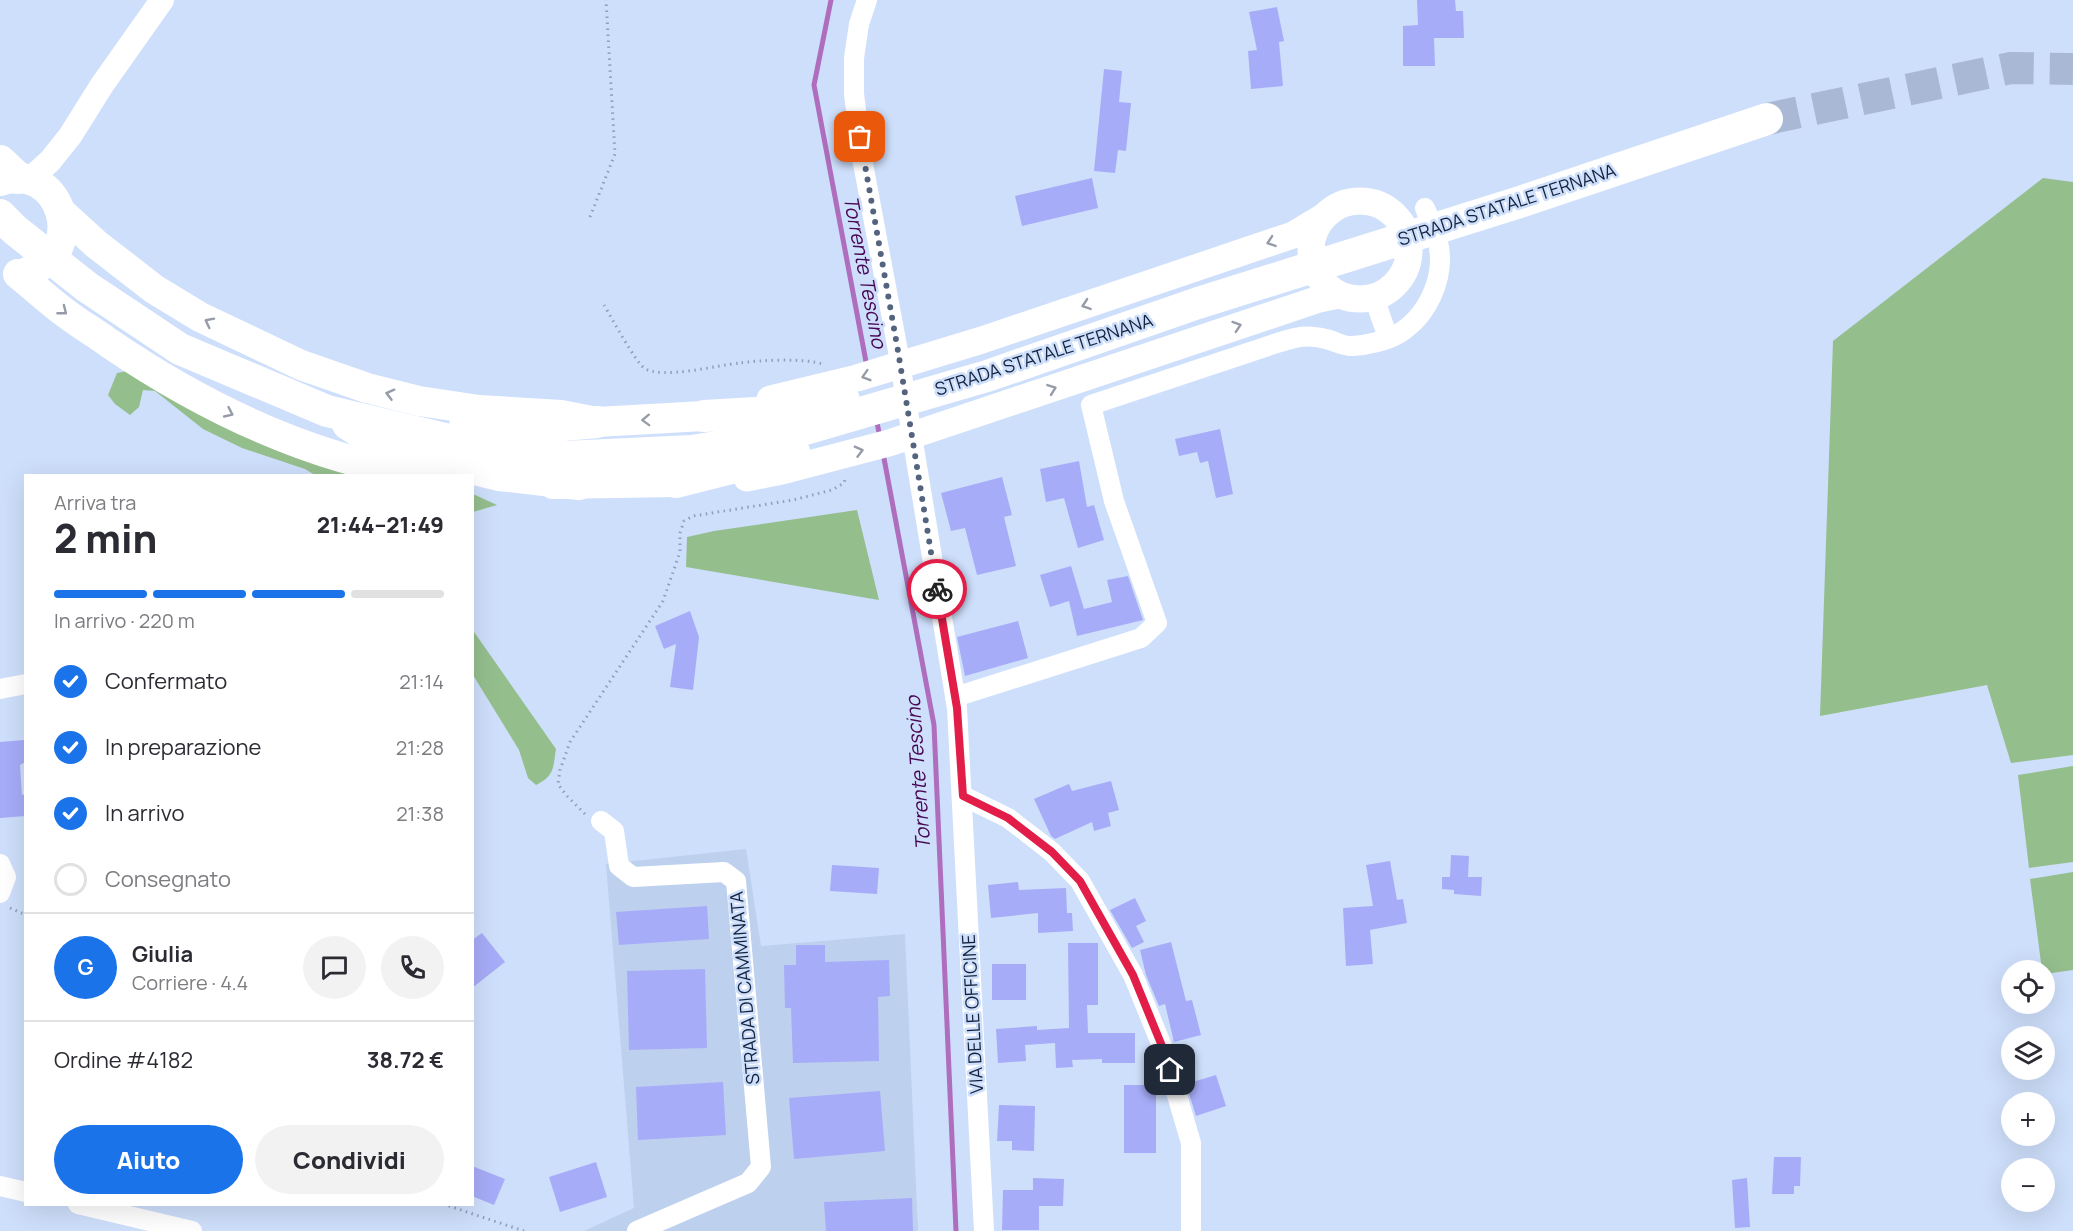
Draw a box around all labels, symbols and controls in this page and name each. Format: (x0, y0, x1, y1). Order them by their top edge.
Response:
pin (834, 111, 885, 162)
icon: bag (843, 120, 876, 153)
street label: STRADA STATALE TERNANA (1395, 157, 1619, 251)
water label: Torrente Tescino (837, 193, 894, 351)
one-way arrow (1266, 235, 1277, 248)
one-way arrow (1081, 297, 1092, 310)
one-way arrow (57, 304, 68, 315)
street label: STRADA STATALE TERNANA (932, 307, 1156, 401)
one-way arrow (205, 317, 216, 329)
one-way arrow (1231, 321, 1242, 334)
one-way arrow (861, 369, 872, 381)
one-way arrow (1046, 383, 1057, 396)
one-way arrow (385, 388, 395, 401)
one-way arrow (223, 405, 234, 417)
one-way arrow (641, 414, 650, 426)
one-way arrow (853, 446, 864, 458)
text: Arriva tra (54, 489, 136, 516)
text: 21:44–21:49 (317, 510, 444, 540)
text: 2 min (54, 511, 157, 565)
courier (907, 559, 967, 619)
icon: bike (921, 573, 954, 606)
text: In arrivo · 220 m (54, 607, 195, 634)
icon: check (54, 665, 87, 698)
text: Confermato (105, 666, 227, 696)
text: 21:14 (399, 668, 444, 695)
water label: Torrente Tescino (899, 694, 936, 851)
icon: check (54, 731, 87, 764)
text: In preparazione (105, 732, 261, 762)
text: 21:28 (396, 734, 444, 761)
icon: check (54, 797, 87, 830)
text: In arrivo (105, 798, 185, 828)
text: 21:38 (396, 800, 444, 827)
text: Consegnato (105, 864, 231, 894)
street label: STRADA DI CAMMINATA (724, 890, 764, 1086)
street label: VIA DELLE OFFICINE (956, 934, 988, 1094)
button: chat (303, 936, 366, 999)
button: phone (381, 936, 444, 999)
text: Giulia (132, 939, 193, 969)
text: G (77, 952, 94, 982)
map controls (2001, 960, 2055, 1212)
button: locate (2001, 960, 2055, 1014)
text: Corriere · 4.4 (132, 969, 248, 996)
button: layers (2001, 1026, 2055, 1080)
pin (1144, 1044, 1195, 1095)
text: Ordine #4182 (54, 1045, 193, 1075)
text: 38.72 € (367, 1045, 444, 1075)
icon: home (1153, 1053, 1186, 1086)
button: + (2001, 1092, 2055, 1146)
button: Aiuto (54, 1125, 243, 1194)
button: Condividi (255, 1125, 444, 1194)
button: − (2001, 1158, 2055, 1212)

